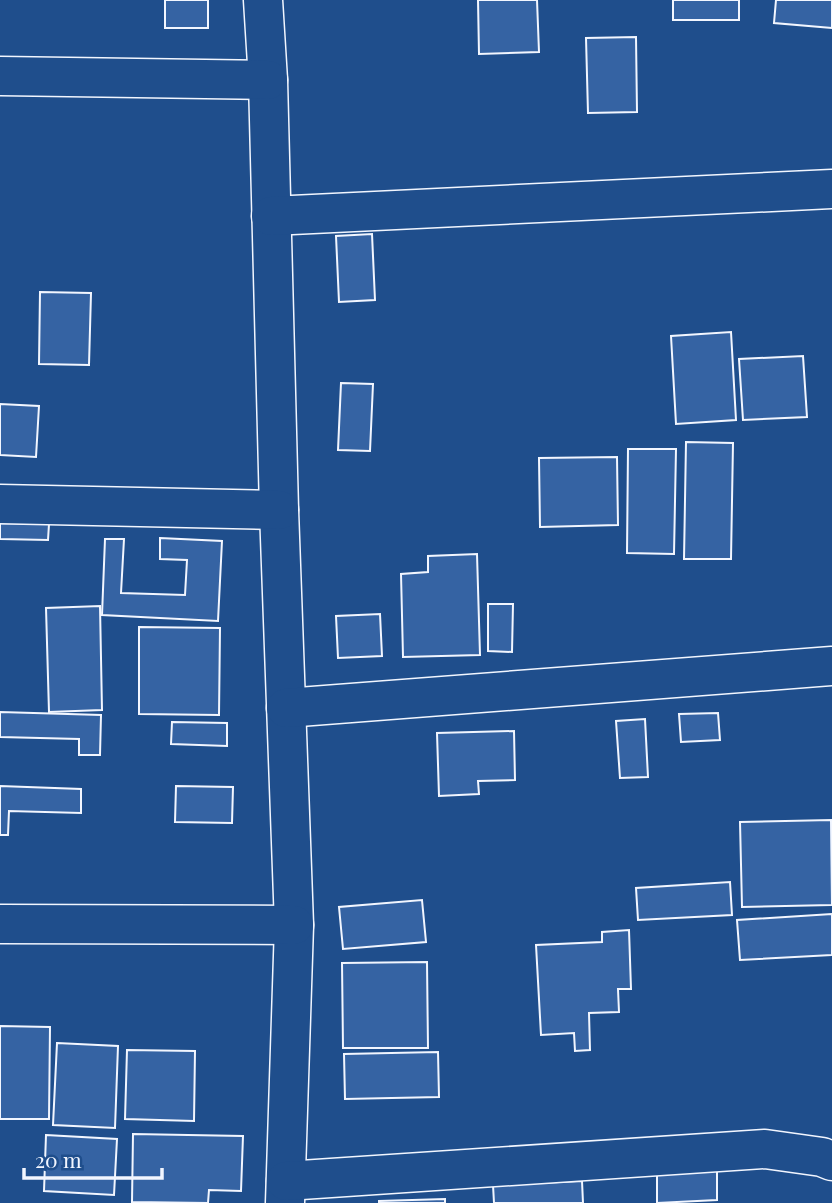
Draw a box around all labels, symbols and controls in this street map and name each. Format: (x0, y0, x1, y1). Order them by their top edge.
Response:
scale bar (24, 1136, 163, 1180)
text: 20 m (35, 1145, 82, 1173)

